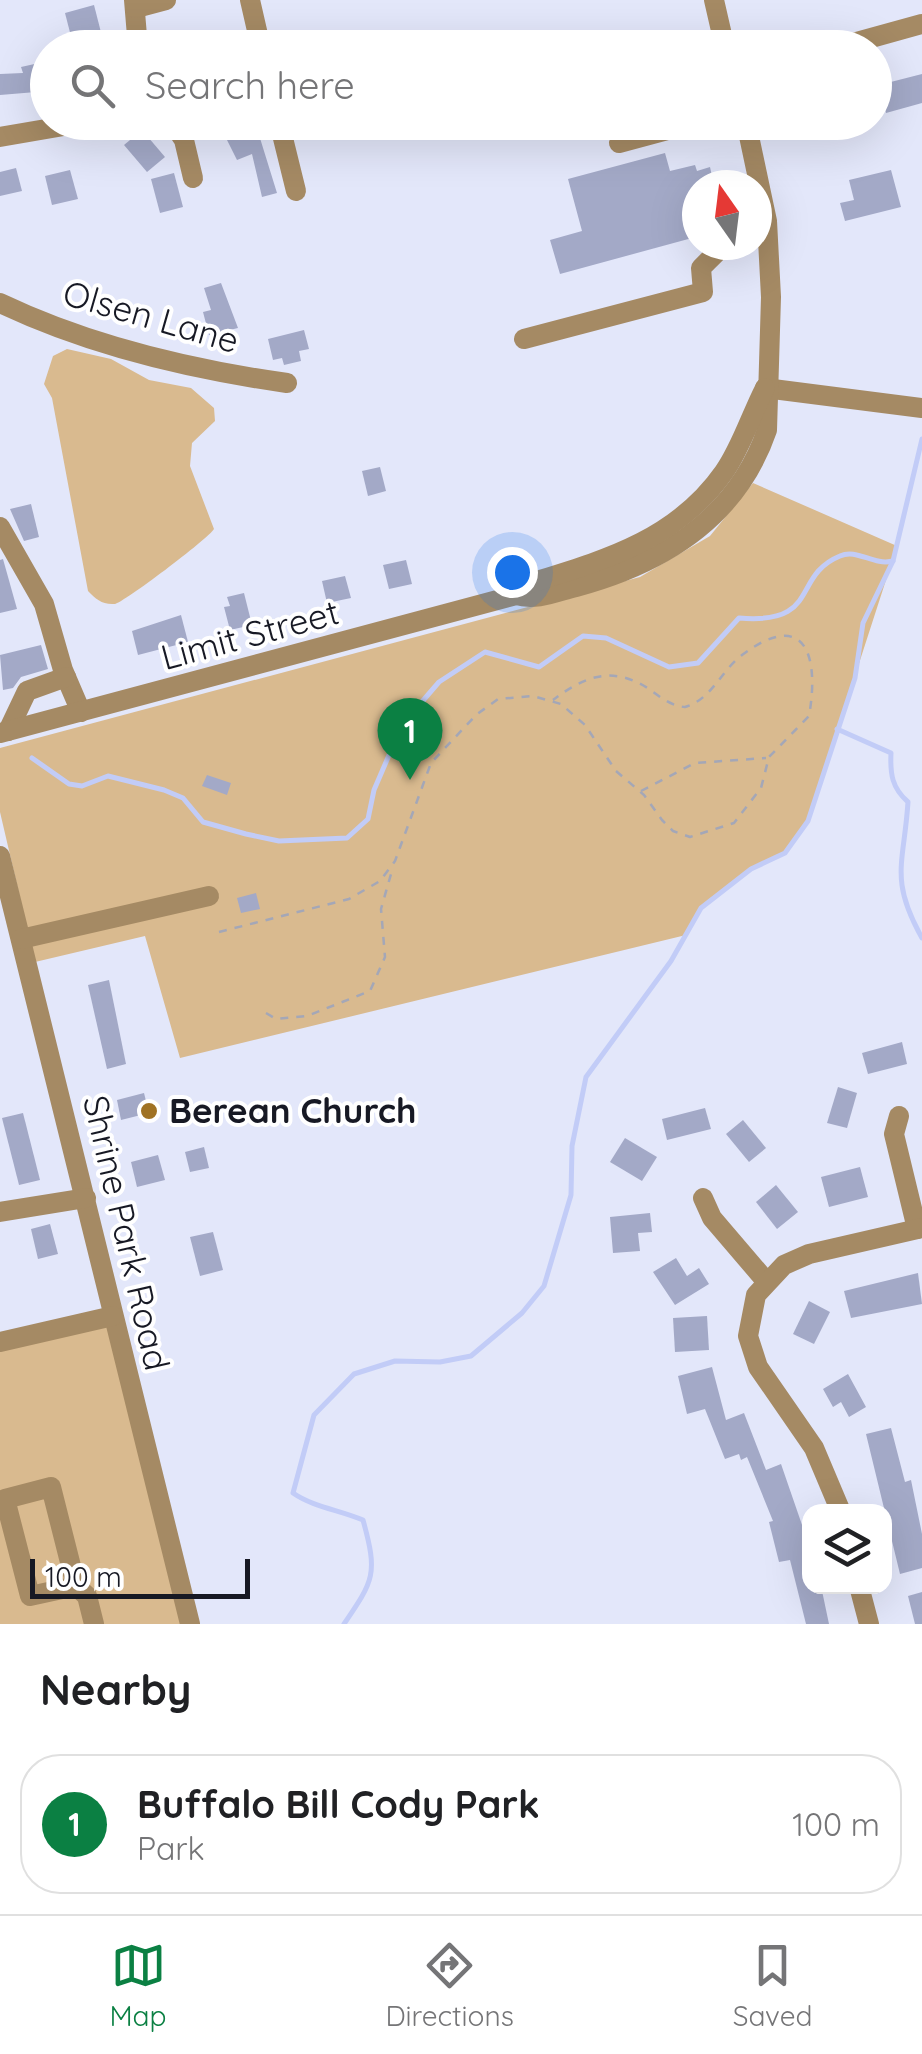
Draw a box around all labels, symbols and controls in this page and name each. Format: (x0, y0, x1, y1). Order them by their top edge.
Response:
search box (30, 30, 892, 140)
icon: search (65, 58, 120, 113)
text: Search here (145, 61, 355, 109)
north arrow (682, 170, 772, 260)
street label: Olsen Lane (58, 270, 244, 362)
your location (487, 547, 538, 598)
street label: Limit Street (156, 589, 344, 679)
pin: 1 (378, 698, 442, 780)
place label: Berean Church (169, 1088, 417, 1132)
street label: Shrine Park Road (74, 1091, 180, 1374)
marker: Berean Church (138, 1100, 160, 1122)
map controls (802, 1504, 892, 1594)
button: layers (802, 1504, 892, 1594)
scale bar (30, 1554, 250, 1598)
text: 100 m (45, 1559, 122, 1594)
text: Nearby (40, 1663, 191, 1716)
text: Buffalo Bill Cody Park (137, 1780, 540, 1828)
text: 1 (68, 1804, 81, 1844)
text: 100 m (792, 1804, 880, 1844)
text: Park (137, 1828, 205, 1868)
tab: Map (109, 1938, 167, 2033)
tab: Directions (385, 1938, 514, 2033)
tab: Saved (733, 1938, 813, 2033)

